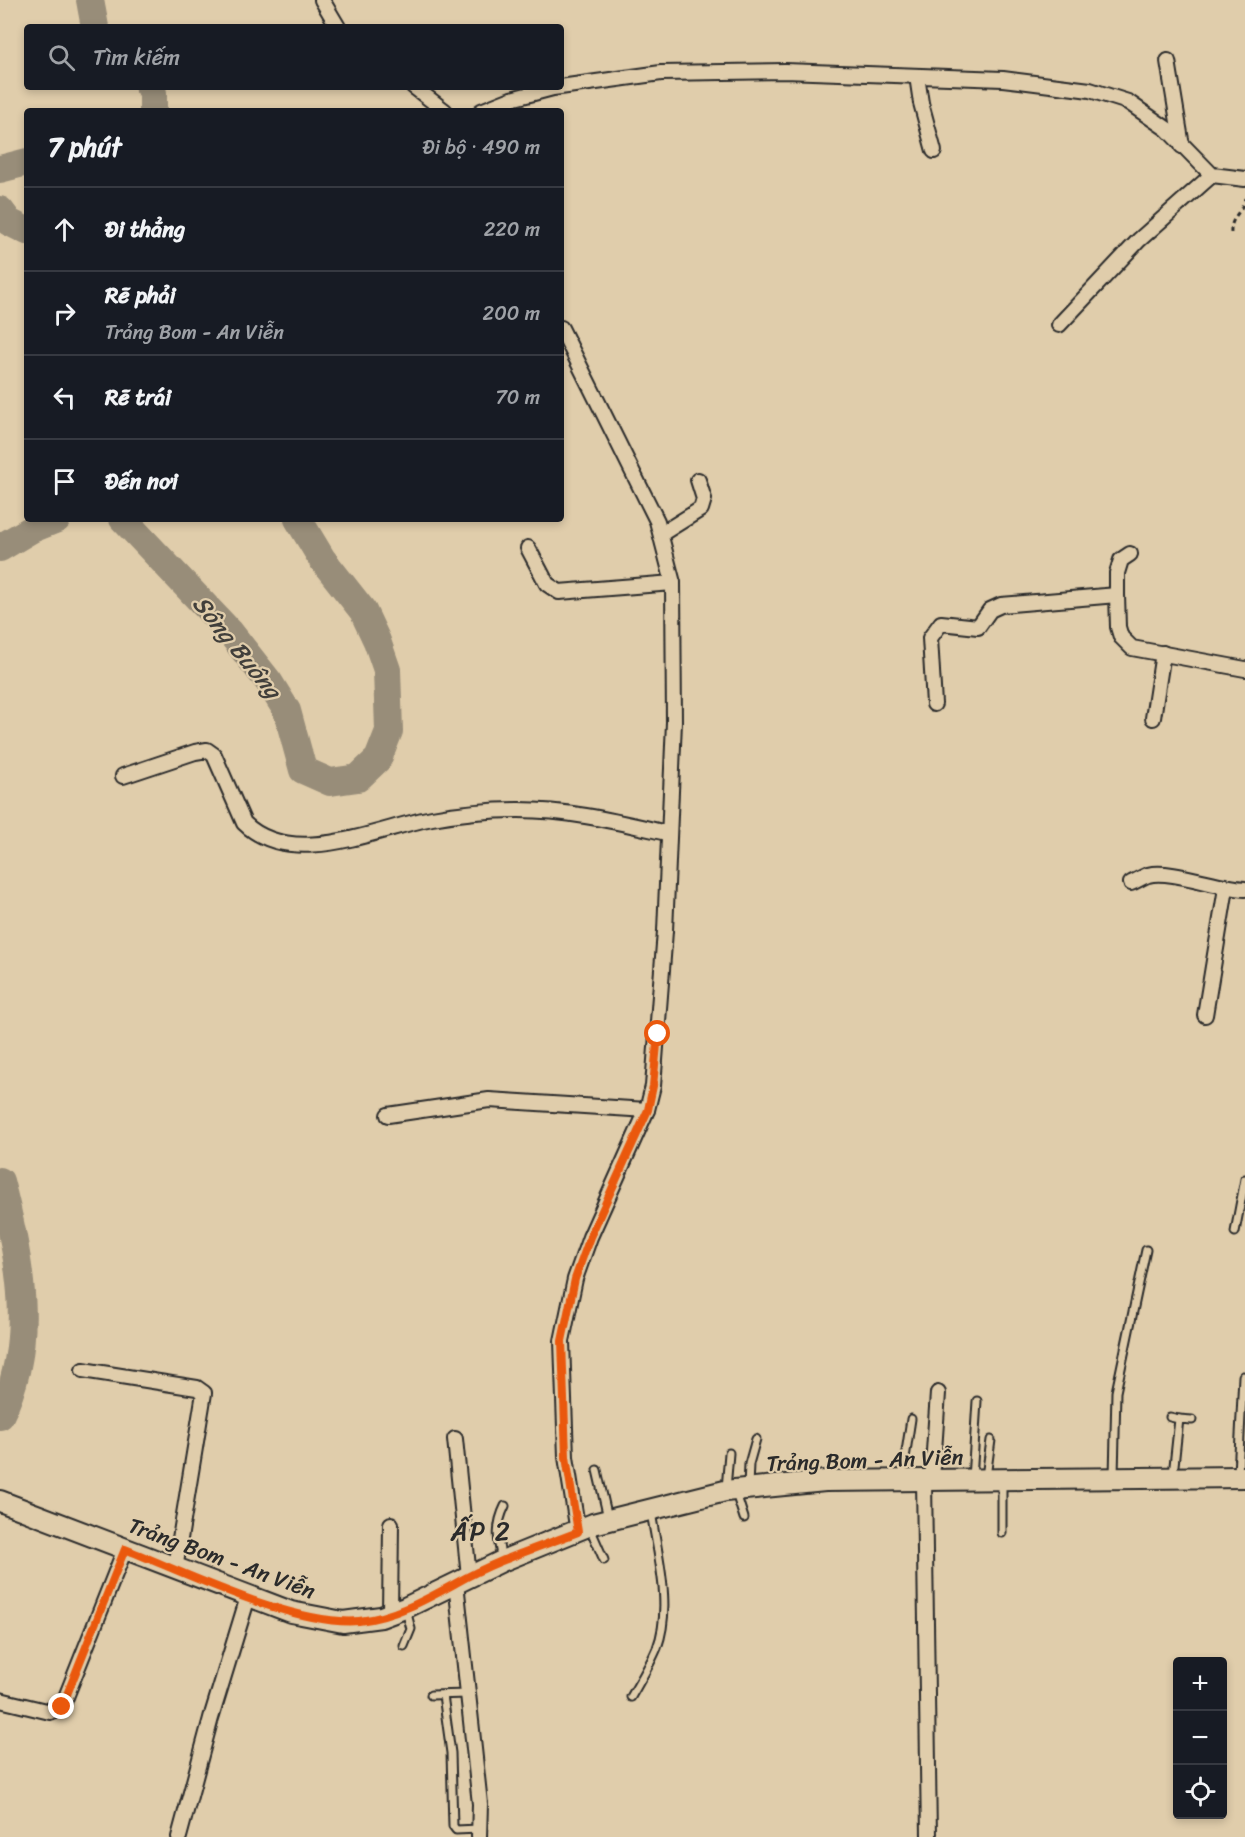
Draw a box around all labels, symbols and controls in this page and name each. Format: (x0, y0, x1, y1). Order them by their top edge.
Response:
search box (24, 24, 564, 90)
text: Tìm kiếm (93, 38, 180, 77)
icon: search (45, 41, 78, 74)
text: 7 phút (48, 124, 121, 170)
text: Đi bộ · 490 m (422, 130, 540, 165)
text: Đi thẳng (105, 210, 185, 249)
text: 220 m (484, 212, 540, 247)
icon: ahead (48, 213, 81, 246)
text: Rẽ phải (105, 276, 176, 315)
text: 200 m (483, 296, 540, 331)
icon: right (48, 297, 81, 330)
text: Trảng Bom - An Viễn (105, 315, 284, 350)
text: Rẽ trái (105, 378, 171, 417)
text: 70 m (495, 380, 540, 415)
icon: left (48, 381, 81, 414)
text: Đến nơi (105, 462, 178, 501)
icon: arrive (48, 465, 81, 498)
water label: Sông Buông (182, 586, 294, 710)
route start (644, 1020, 670, 1046)
street label: Trảng Bom - An Viễn (766, 1437, 964, 1483)
street label: Trảng Bom - An Viễn (123, 1506, 321, 1610)
district label: ẤP 2 (450, 1508, 511, 1554)
map controls (1173, 1657, 1227, 1819)
button: + (1173, 1657, 1227, 1711)
route end (48, 1693, 74, 1719)
button: − (1173, 1711, 1227, 1765)
button: locate (1173, 1765, 1227, 1819)

